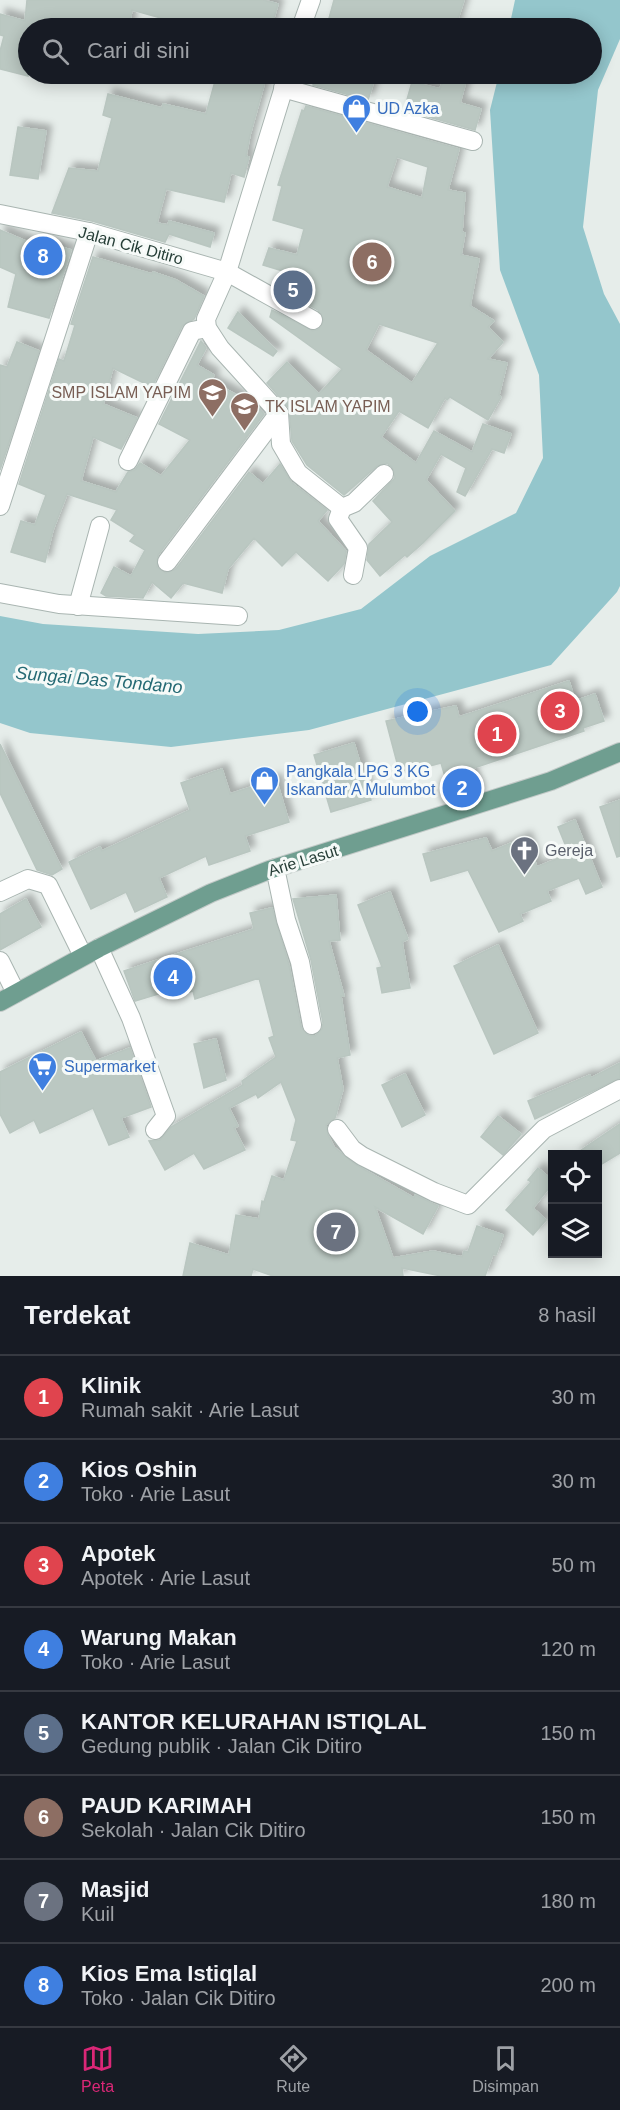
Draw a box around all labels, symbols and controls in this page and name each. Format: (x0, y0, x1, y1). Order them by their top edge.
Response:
search box (18, 18, 602, 84)
icon: search (39, 35, 72, 68)
text: Cari di sini (87, 38, 190, 63)
shop icon: UD Azka (340, 92, 372, 134)
place label: UD Azka (377, 100, 439, 117)
street label: Jalan Cik Ditiro (77, 223, 185, 268)
pin: 8 (24, 234, 63, 278)
pin: 6 (352, 240, 392, 284)
pin: 5 (274, 268, 312, 312)
school or university icon: SMP ISLAM YAPIM (196, 376, 228, 418)
place label: SMP ISLAM YAPIM (51, 384, 191, 401)
school or university icon: TK ISLAM YAPIM (228, 390, 260, 432)
place label: TK ISLAM YAPIM (265, 398, 391, 415)
water label: Sungai Das Tondano (15, 663, 183, 697)
pin: 3 (540, 688, 580, 734)
your location (403, 697, 432, 726)
pin: 1 (478, 712, 516, 756)
place label: Pangkala LPG 3 KG Iskandar A Mulumbot (286, 763, 436, 798)
shop icon: Pangkala LPG 3 KG Iskandar A Mulumbot (249, 764, 281, 806)
pin: 2 (442, 766, 482, 810)
church icon: Gereja (508, 834, 540, 876)
street label: Arie Lasut (266, 842, 341, 879)
place label: Gereja (545, 842, 593, 859)
pin: 4 (154, 954, 192, 1000)
supermarket icon: Supermarket (27, 1050, 59, 1092)
place label: Supermarket (64, 1058, 156, 1075)
map controls (548, 1150, 602, 1258)
button: locate (548, 1150, 602, 1204)
button: layers (548, 1204, 602, 1258)
pin: 7 (316, 1210, 356, 1254)
text: Terdekat (24, 1300, 130, 1330)
text: 8 hasil (538, 1304, 596, 1326)
text: Klinik (81, 1373, 141, 1398)
text: 1 (38, 1386, 49, 1408)
text: 30 m (552, 1386, 596, 1408)
text: Rumah sakit · Arie Lasut (81, 1399, 299, 1421)
text: Kios Oshin (81, 1457, 197, 1482)
text: 2 (38, 1470, 49, 1492)
text: 30 m (552, 1470, 596, 1492)
text: Toko · Arie Lasut (81, 1483, 230, 1505)
text: Apotek (81, 1541, 156, 1566)
text: 3 (38, 1554, 49, 1576)
text: 50 m (552, 1554, 596, 1576)
text: Apotek · Arie Lasut (81, 1567, 250, 1589)
text: Warung Makan (81, 1625, 237, 1650)
text: 4 (38, 1638, 49, 1660)
text: 120 m (540, 1638, 596, 1660)
text: Toko · Arie Lasut (81, 1651, 230, 1673)
text: KANTOR KELURAHAN ISTIQLAL (81, 1709, 426, 1734)
text: 5 (38, 1722, 49, 1744)
text: 150 m (540, 1722, 596, 1744)
text: Gedung publik · Jalan Cik Ditiro (81, 1735, 362, 1757)
text: PAUD KARIMAH (81, 1793, 252, 1818)
text: 6 (38, 1806, 49, 1828)
text: 150 m (540, 1806, 596, 1828)
text: Sekolah · Jalan Cik Ditiro (81, 1819, 306, 1841)
text: Masjid (81, 1877, 149, 1902)
text: 7 (38, 1890, 49, 1912)
text: 180 m (540, 1890, 596, 1912)
text: Kuil (81, 1903, 114, 1925)
text: Kios Ema Istiqlal (81, 1961, 257, 1986)
text: 8 (38, 1974, 49, 1996)
text: 200 m (540, 1974, 596, 1996)
text: Toko · Jalan Cik Ditiro (81, 1987, 276, 2009)
tab: Peta (81, 2042, 114, 2096)
tab: Rute (276, 2042, 310, 2096)
tab: Disimpan (472, 2042, 539, 2096)

